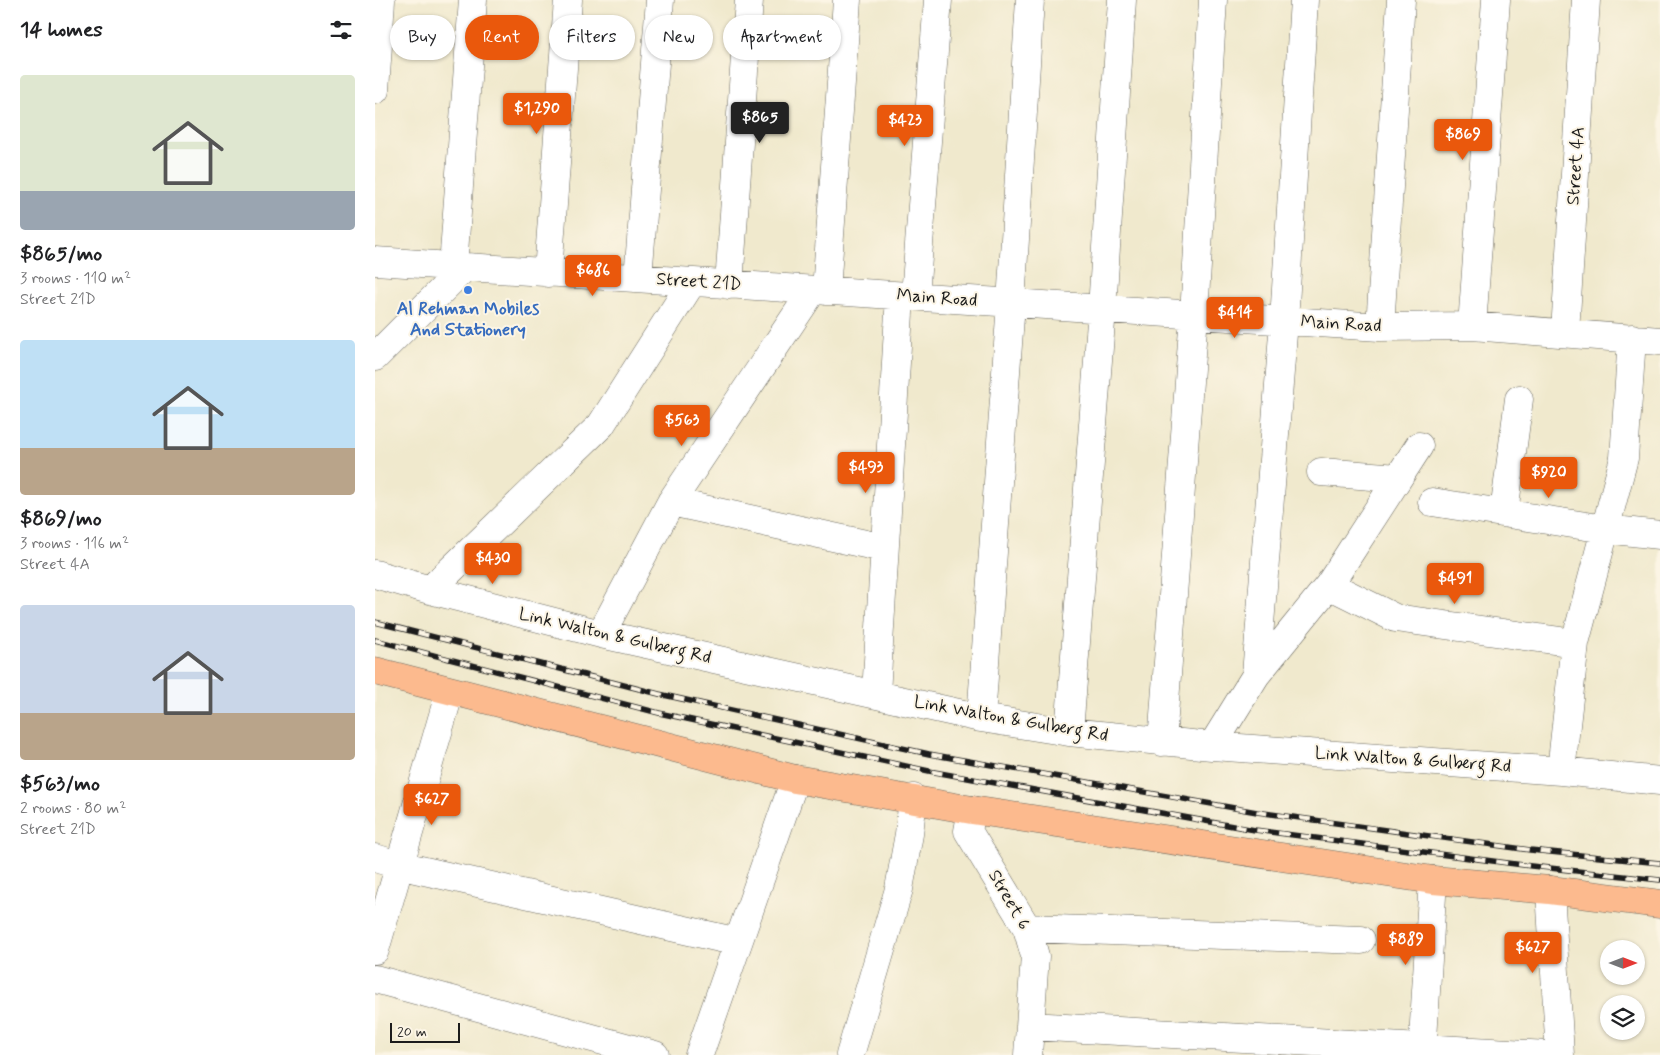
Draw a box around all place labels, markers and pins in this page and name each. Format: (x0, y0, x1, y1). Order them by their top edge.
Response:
pin: $1,290 (496, 92, 578, 135)
pin: $865 (730, 102, 790, 144)
pin: $423 (875, 104, 935, 147)
pin: $869 (1433, 119, 1493, 161)
pin: $686 (563, 254, 623, 297)
marker: Al Rehman Mobiles And Stationery (462, 284, 474, 296)
pin: $414 (1205, 296, 1265, 339)
place label: Al Rehman Mobiles And Stationery (397, 297, 539, 342)
pin: $563 (652, 404, 712, 447)
pin: $493 (836, 452, 896, 494)
pin: $920 (1519, 456, 1579, 499)
pin: $430 (463, 542, 523, 585)
pin: $491 (1425, 562, 1485, 605)
pin: $627 (402, 784, 462, 826)
pin: $889 (1376, 924, 1436, 966)
pin: $627 (1503, 932, 1563, 974)

